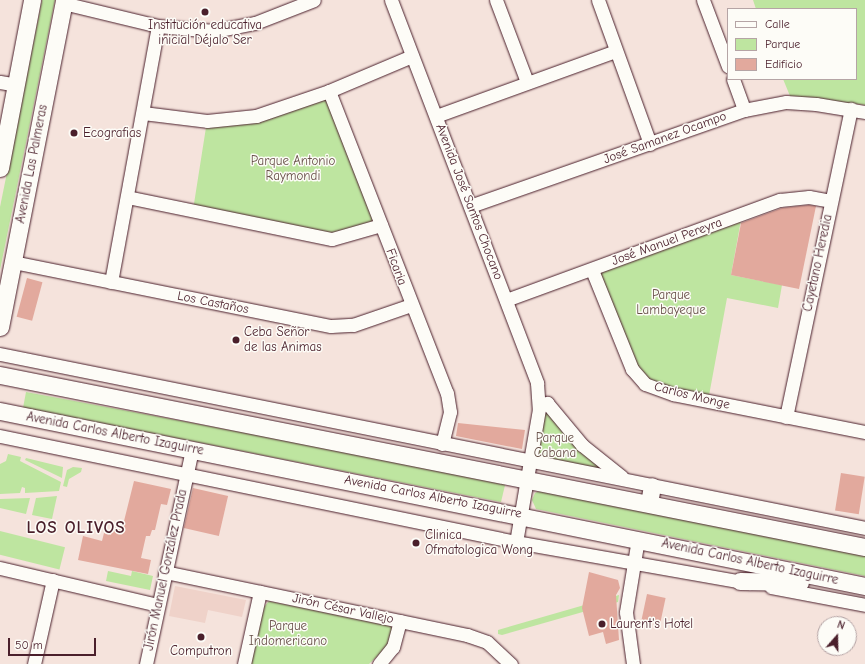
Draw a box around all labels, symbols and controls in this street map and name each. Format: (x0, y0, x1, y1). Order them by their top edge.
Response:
marker: Institución educativa inicial Déjalo Ser (200, 7, 210, 17)
legend (727, 8, 857, 80)
text: Calle (765, 17, 790, 31)
place label: Institución educativa inicial Déjalo Ser (148, 18, 262, 49)
text: Parque (765, 37, 800, 51)
text: Edificio (765, 57, 802, 71)
street label: Avenida Las Palmeras (13, 103, 51, 225)
street label: José Samanez Ocampo (601, 108, 729, 168)
street label: Avenida José Santos Chocano (432, 122, 506, 282)
place label: Ecografias (83, 125, 141, 141)
marker: Ecografias (68, 127, 80, 139)
park label: Parque Antonio Raymondi (251, 154, 335, 185)
street label: Cayetano Heredia (800, 213, 836, 313)
street label: José Manuel Pereyra (610, 215, 724, 269)
street label: Ficaria (382, 246, 410, 288)
street label: Los Castaños (176, 288, 250, 318)
park label: Parque Lambayeque (636, 288, 706, 319)
place label: Ceba Señor de las Animas (244, 325, 322, 356)
marker: Ceba Señor de las Animas (231, 335, 241, 345)
street label: Carlos Monge (652, 379, 732, 413)
street label: Avenida Carlos Alberto Izaguirre (25, 409, 205, 459)
park label: Parque Cabana (534, 431, 576, 462)
street label: Avenida Carlos Alberto Izaguirre (343, 472, 523, 522)
street label: Jirón Manuel González Prada (141, 488, 191, 652)
district label: LOS OLIVOS (26, 518, 126, 538)
place label: Clinica Ofmatologica Wong (425, 528, 533, 559)
street label: Avenida Carlos Alberto Izaguirre (660, 536, 840, 588)
marker: Clinica Ofmatologica Wong (410, 537, 422, 549)
street label: Jirón César Vallejo (291, 591, 395, 627)
place label: Laurent's Hotel (610, 616, 693, 632)
north arrow (817, 616, 857, 656)
text: N (835, 618, 847, 633)
park label: Parque Indomericano (249, 619, 327, 650)
marker: Laurent's Hotel (597, 619, 607, 629)
scale bar (10, 630, 98, 656)
marker: Computron (196, 632, 206, 642)
text: 50 m (15, 638, 43, 652)
place label: Computron (170, 643, 232, 659)

